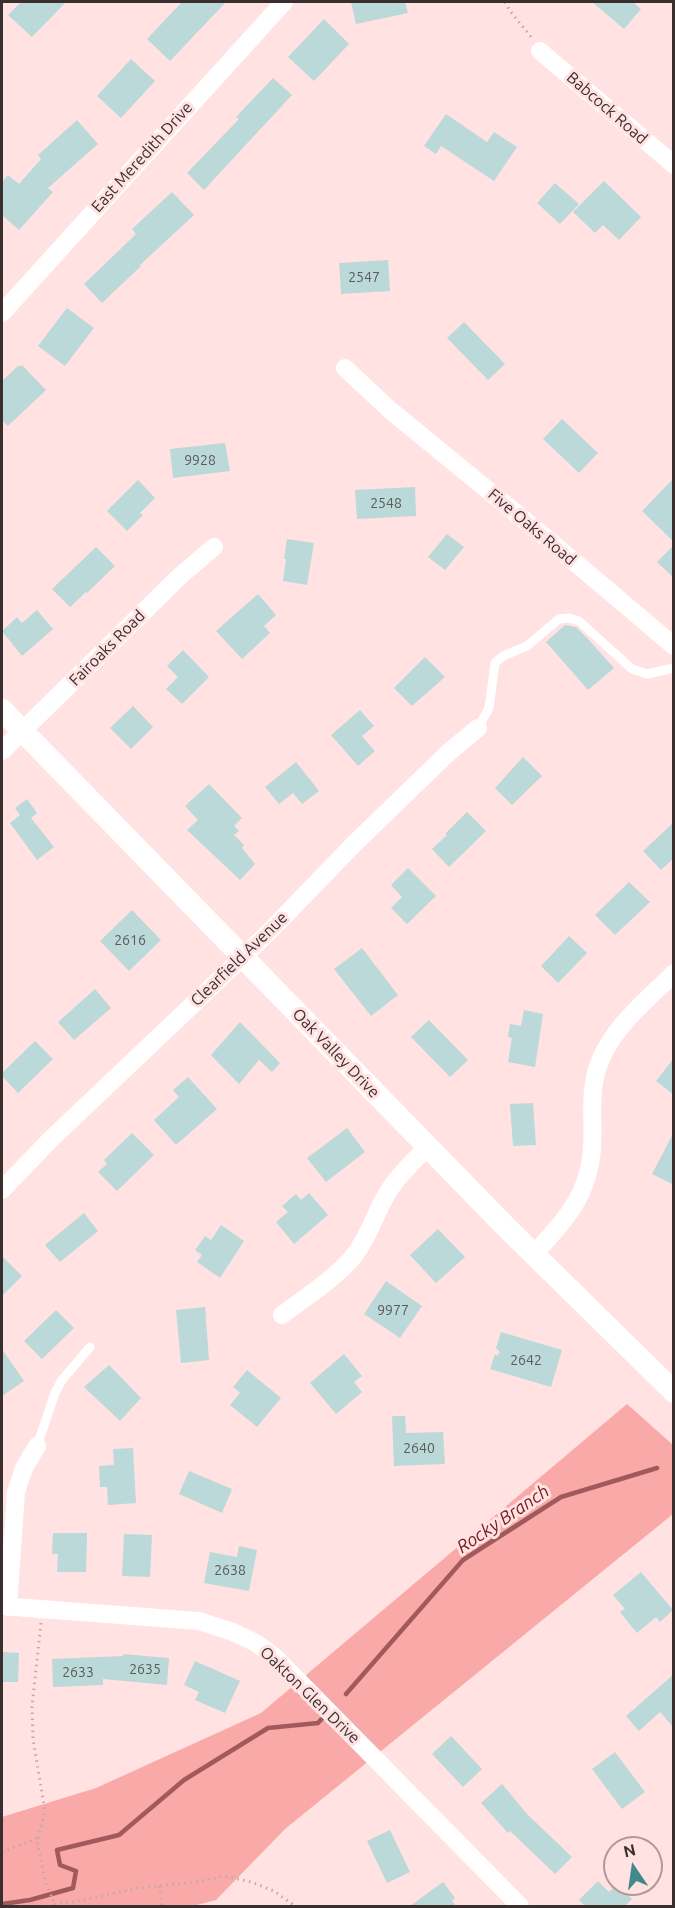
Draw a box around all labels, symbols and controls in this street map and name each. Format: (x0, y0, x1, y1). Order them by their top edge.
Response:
street label: Babcock Road (563, 68, 651, 148)
street label: East Meredith Drive (87, 98, 197, 216)
house number: 2547 (348, 269, 380, 285)
house number: 9928 (184, 452, 216, 468)
street label: Five Oaks Road (484, 485, 580, 569)
house number: 2548 (370, 495, 402, 511)
street label: Fairoaks Road (65, 606, 149, 690)
street label: Clearfield Avenue (187, 908, 291, 1010)
house number: 2616 (114, 932, 146, 948)
street label: Oak Valley Drive (288, 1004, 384, 1102)
house number: 9977 (377, 1302, 409, 1318)
house number: 2642 (510, 1352, 542, 1368)
house number: 2640 (403, 1440, 435, 1456)
water label: Rocky Branch (453, 1480, 553, 1558)
house number: 2638 (214, 1562, 246, 1578)
street label: Oakton Glen Drive (256, 1642, 364, 1748)
house number: 2635 (129, 1661, 161, 1677)
house number: 2633 (62, 1664, 94, 1680)
north arrow (603, 1836, 663, 1896)
text: N (622, 1840, 637, 1861)

